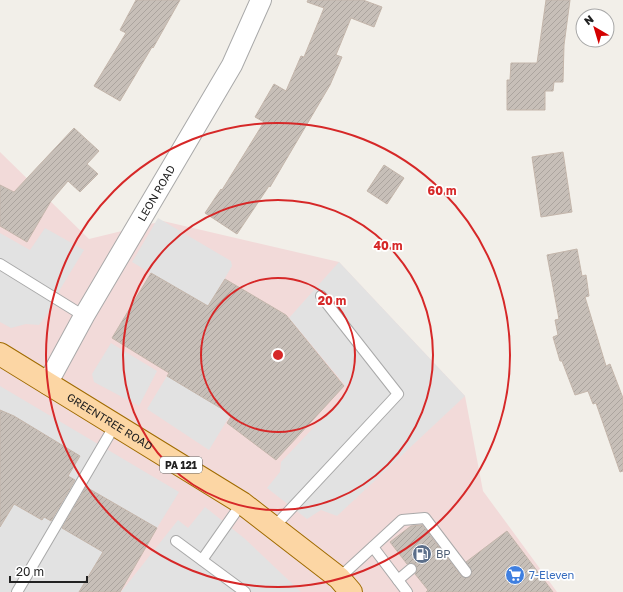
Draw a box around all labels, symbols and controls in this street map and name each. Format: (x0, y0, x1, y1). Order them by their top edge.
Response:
north arrow (575, 8, 615, 48)
text: N (581, 12, 596, 27)
street label: LEON ROAD (134, 162, 178, 223)
text: 60 m (428, 183, 456, 198)
text: 40 m (374, 238, 402, 253)
text: 20 m (318, 293, 346, 308)
centre of rings (271, 348, 285, 362)
street label: GREENTREE ROAD (65, 390, 156, 453)
road number: PA 121 (160, 457, 202, 473)
fuel station icon: BP (411, 543, 433, 565)
place label: BP (436, 547, 451, 560)
scale bar (10, 558, 87, 584)
text: 20 m (16, 564, 44, 579)
supermarket icon: 7-Eleven (504, 564, 526, 586)
place label: 7-Eleven (529, 568, 574, 581)

